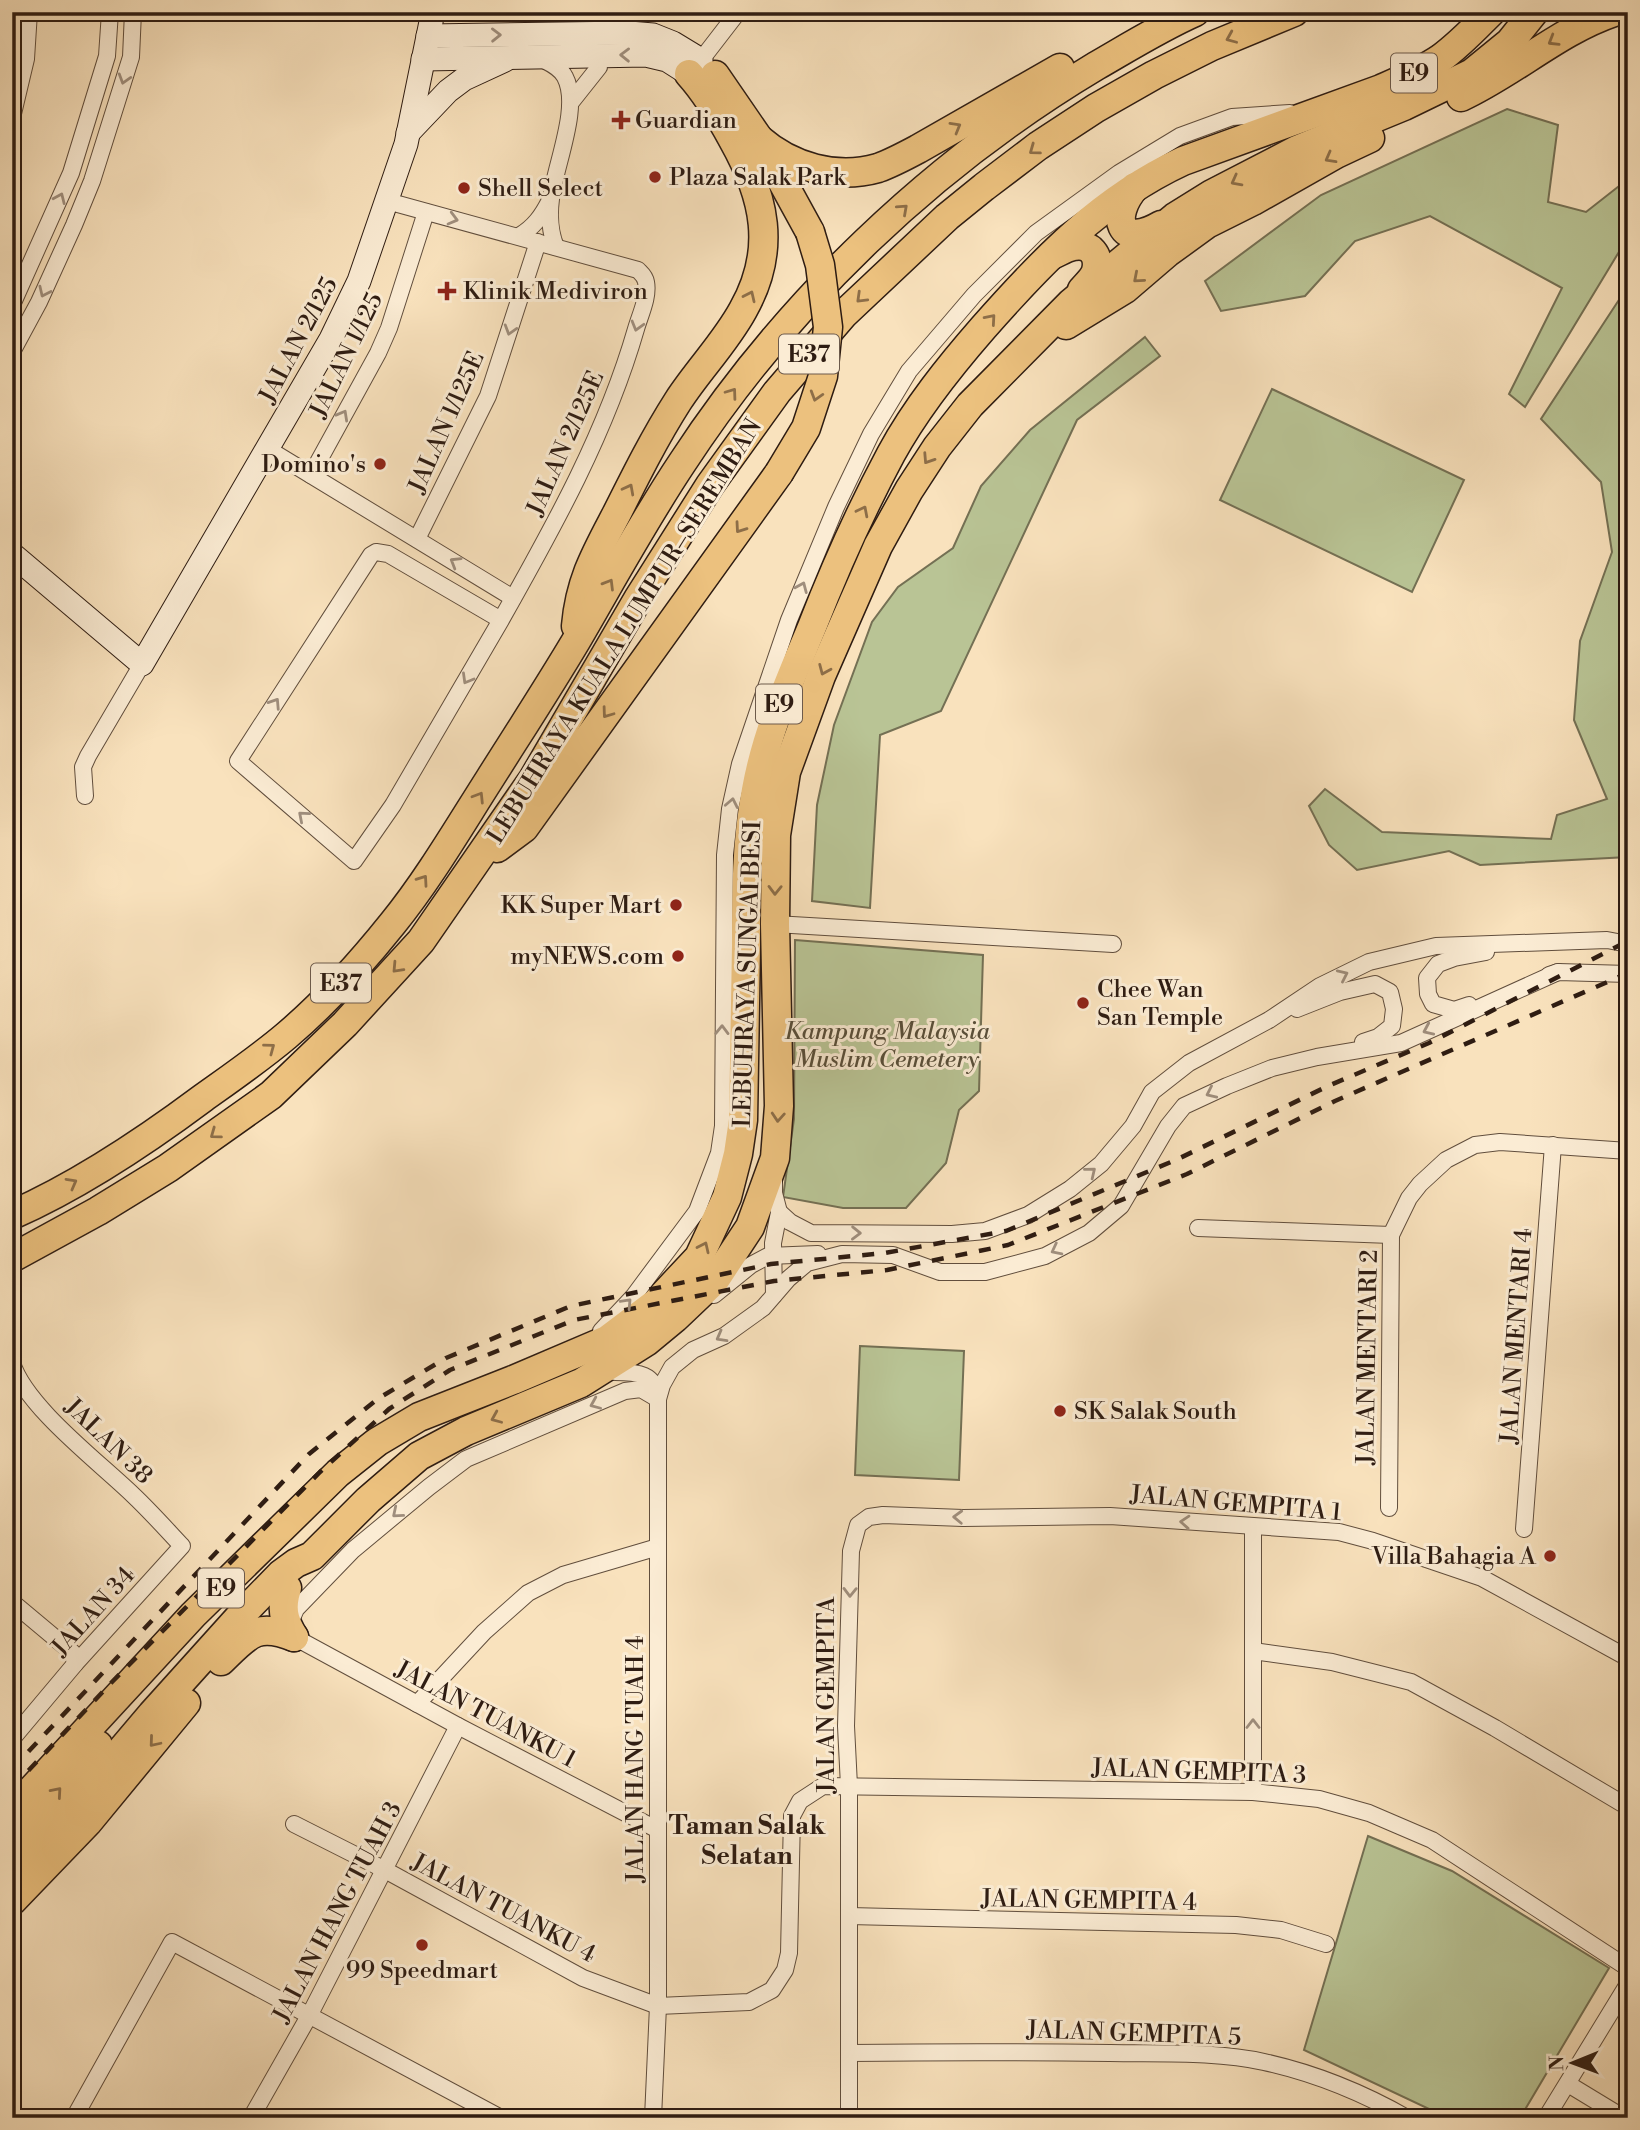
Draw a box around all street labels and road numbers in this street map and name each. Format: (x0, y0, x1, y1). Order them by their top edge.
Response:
road number: E9 (1391, 54, 1437, 92)
street label: JALAN 2/125 (253, 272, 345, 410)
street label: JALAN 1/125 (303, 288, 390, 424)
road number: E37 (779, 334, 839, 374)
street label: JALAN 1/125E (402, 347, 492, 499)
street label: JALAN 2/125E (520, 366, 611, 521)
street label: LEBUHRAYA KUALA LUMPUR–SEREMBAN (481, 413, 769, 850)
road number: E9 (756, 684, 802, 724)
street label: LEBUHRAYA SUNGAI BESI (728, 820, 768, 1128)
road number: E37 (311, 964, 371, 1002)
street label: JALAN MENTARI 4 (1494, 1227, 1539, 1446)
street label: JALAN MENTARI 2 (1351, 1249, 1385, 1466)
street label: JALAN 38 (57, 1392, 159, 1491)
street label: JALAN GEMPITA 1 (1128, 1480, 1343, 1528)
street label: JALAN 34 (45, 1561, 142, 1664)
road number: E9 (198, 1568, 244, 1608)
street label: JALAN GEMPITA (812, 1596, 842, 1794)
street label: JALAN HANG TUAH 4 (621, 1635, 651, 1884)
street label: JALAN TUANKU 1 (389, 1654, 582, 1775)
street label: JALAN GEMPITA 3 (1090, 1753, 1307, 1791)
street label: JALAN HANG TUAH 3 (266, 1797, 409, 2029)
street label: JALAN TUANKU 4 (405, 1847, 601, 1970)
street label: JALAN GEMPITA 4 (980, 1884, 1197, 1918)
street label: JALAN GEMPITA 5 (1025, 2015, 1242, 2053)

